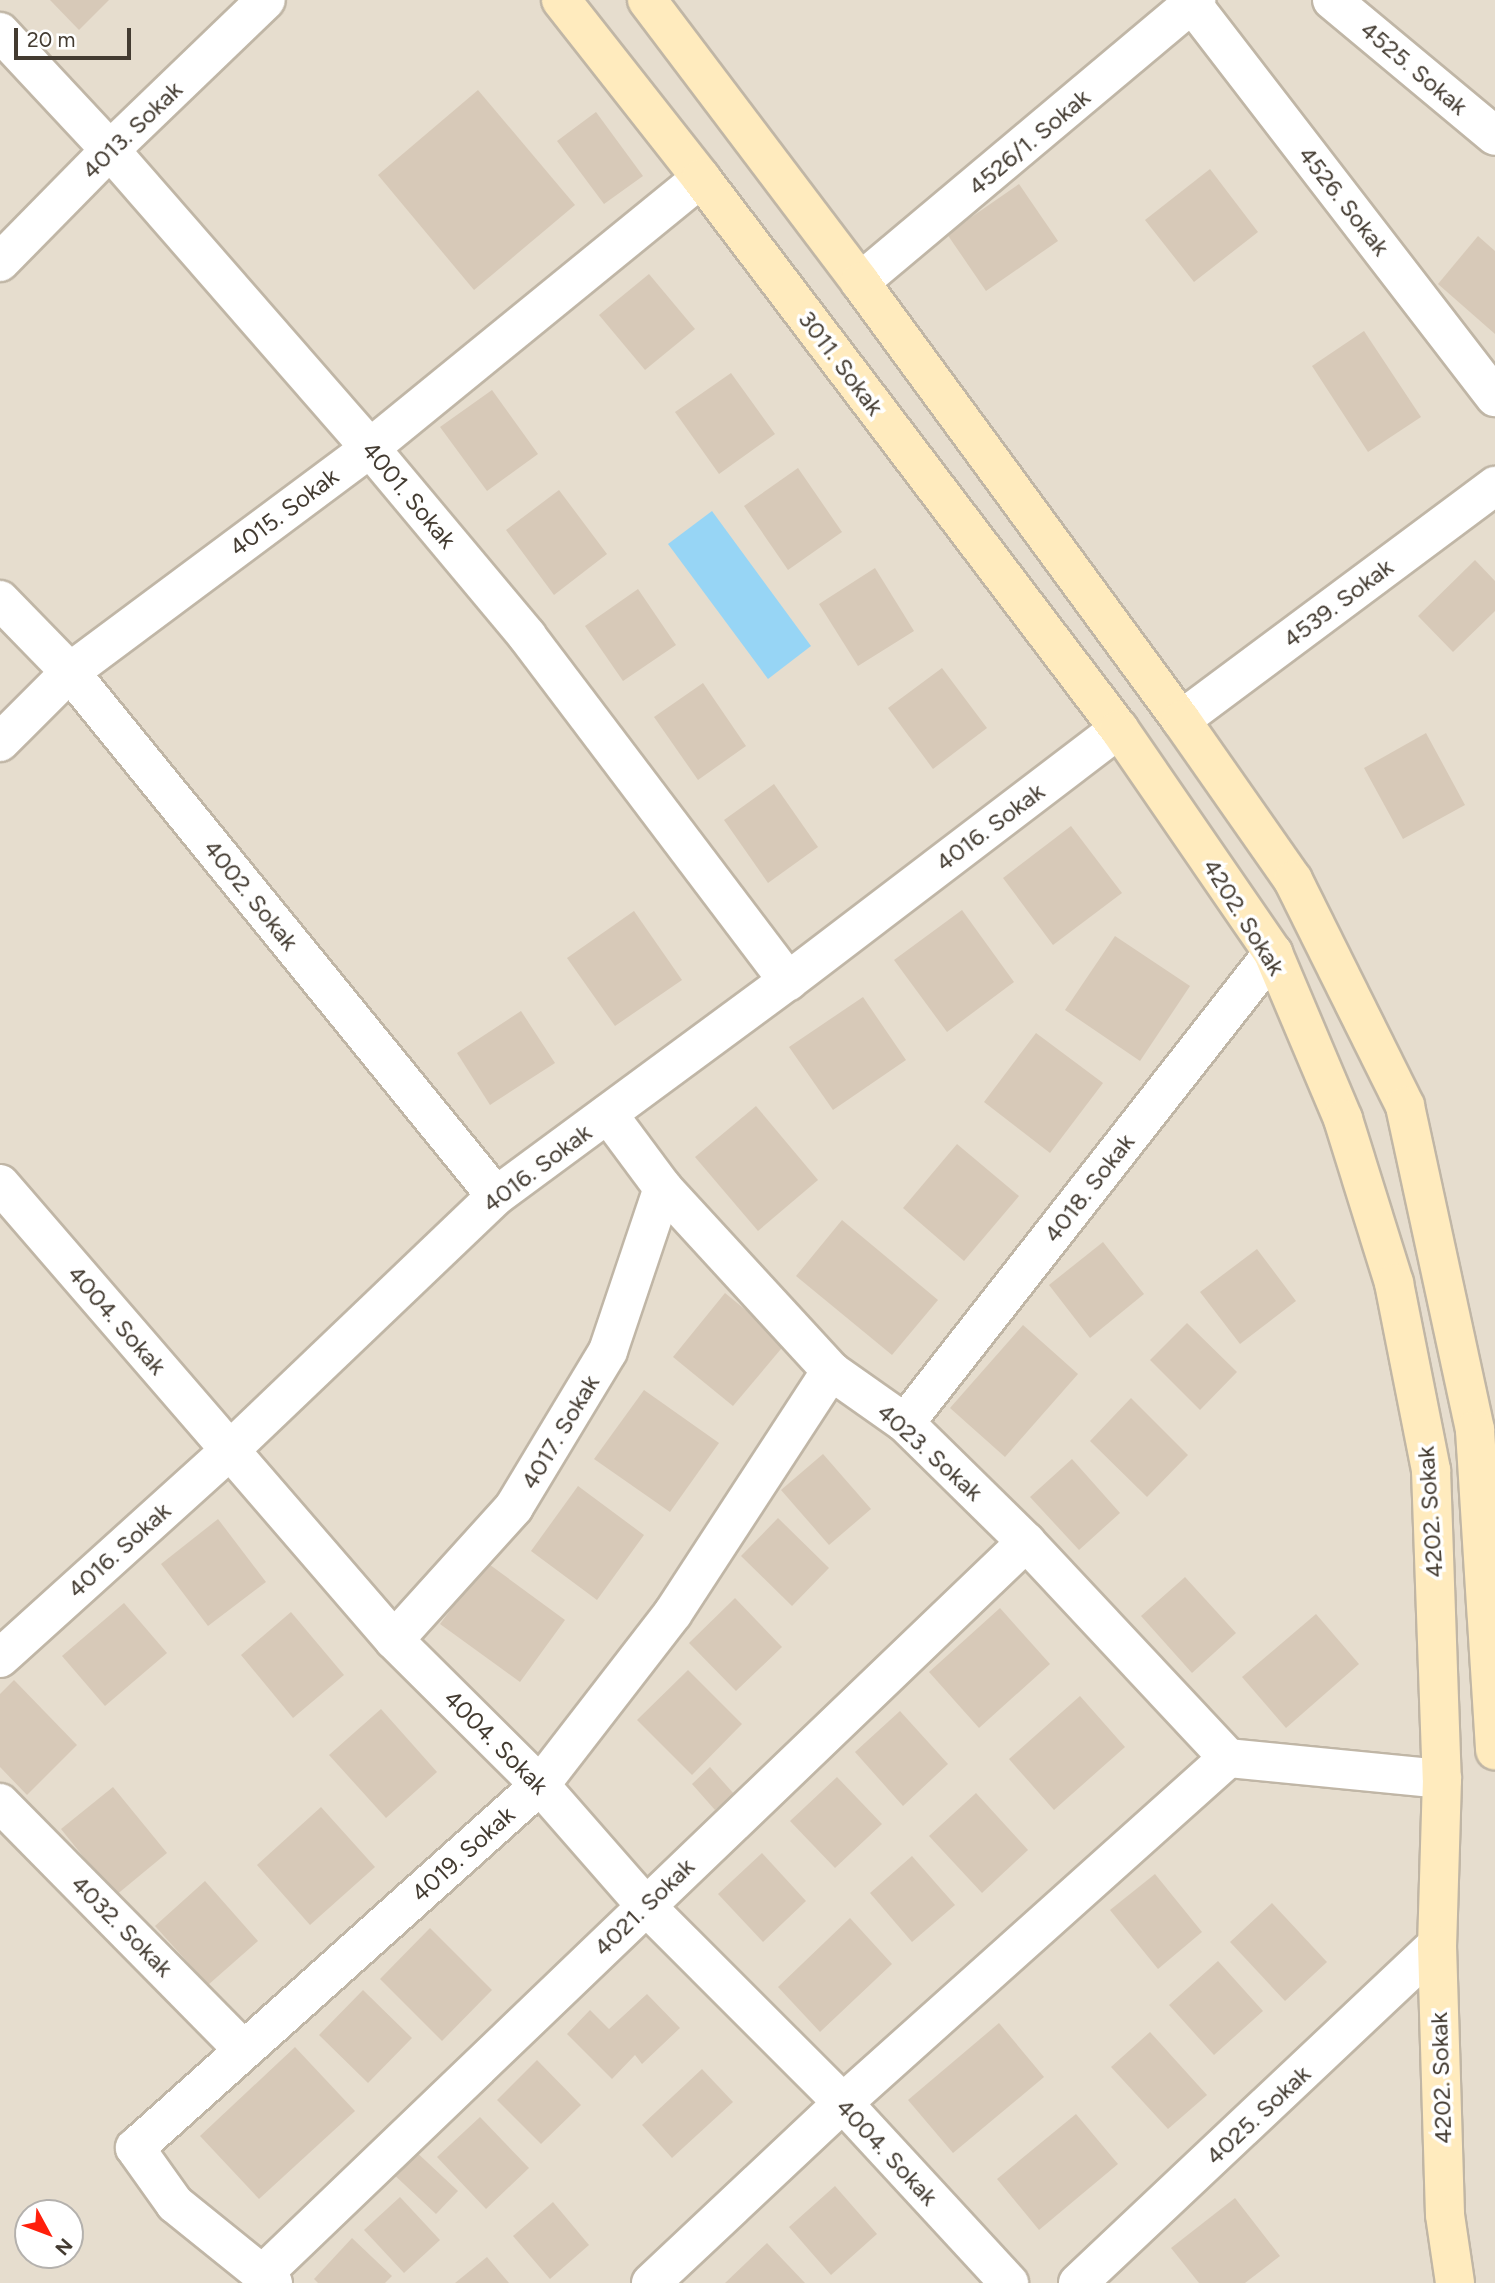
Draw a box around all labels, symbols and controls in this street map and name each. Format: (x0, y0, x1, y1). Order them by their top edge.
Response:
scale bar (18, 14, 135, 58)
street label: 4525. Sokak (1355, 15, 1473, 121)
text: 20 m (27, 27, 75, 52)
street label: 4013. Sokak (76, 75, 188, 185)
street label: 4526/1. Sokak (962, 83, 1096, 201)
street label: 4526. Sokak (1292, 141, 1396, 261)
street label: 3011. Sokak (792, 305, 890, 421)
street label: 4001. Sokak (356, 436, 462, 554)
street label: 4015. Sokak (224, 462, 344, 562)
street label: 4539. Sokak (1277, 552, 1399, 654)
street label: 4016. Sokak (930, 777, 1050, 877)
street label: 4002. Sokak (198, 834, 304, 956)
street label: 4202. Sokak (1197, 853, 1291, 981)
street label: 4016. Sokak (477, 1118, 597, 1218)
street label: 4018. Sokak (1038, 1128, 1140, 1248)
street label: 4004. Sokak (62, 1259, 172, 1381)
street label: 4017. Sokak (515, 1370, 605, 1494)
street label: 4023. Sokak (871, 1397, 989, 1507)
street label: 4202. Sokak (1411, 1445, 1449, 1579)
street label: 4016. Sokak (62, 1496, 176, 1604)
street label: 4004. Sokak (438, 1684, 554, 1800)
street label: 4019. Sokak (406, 1800, 520, 1908)
street label: 4021. Sokak (588, 1852, 700, 1962)
street label: 4032. Sokak (65, 1869, 179, 1983)
street label: 4202. Sokak (1424, 2012, 1458, 2144)
street label: 4025. Sokak (1200, 2059, 1316, 2171)
street label: 4004. Sokak (830, 2093, 944, 2211)
north arrow (14, 2199, 84, 2269)
text: N (50, 2234, 77, 2260)

